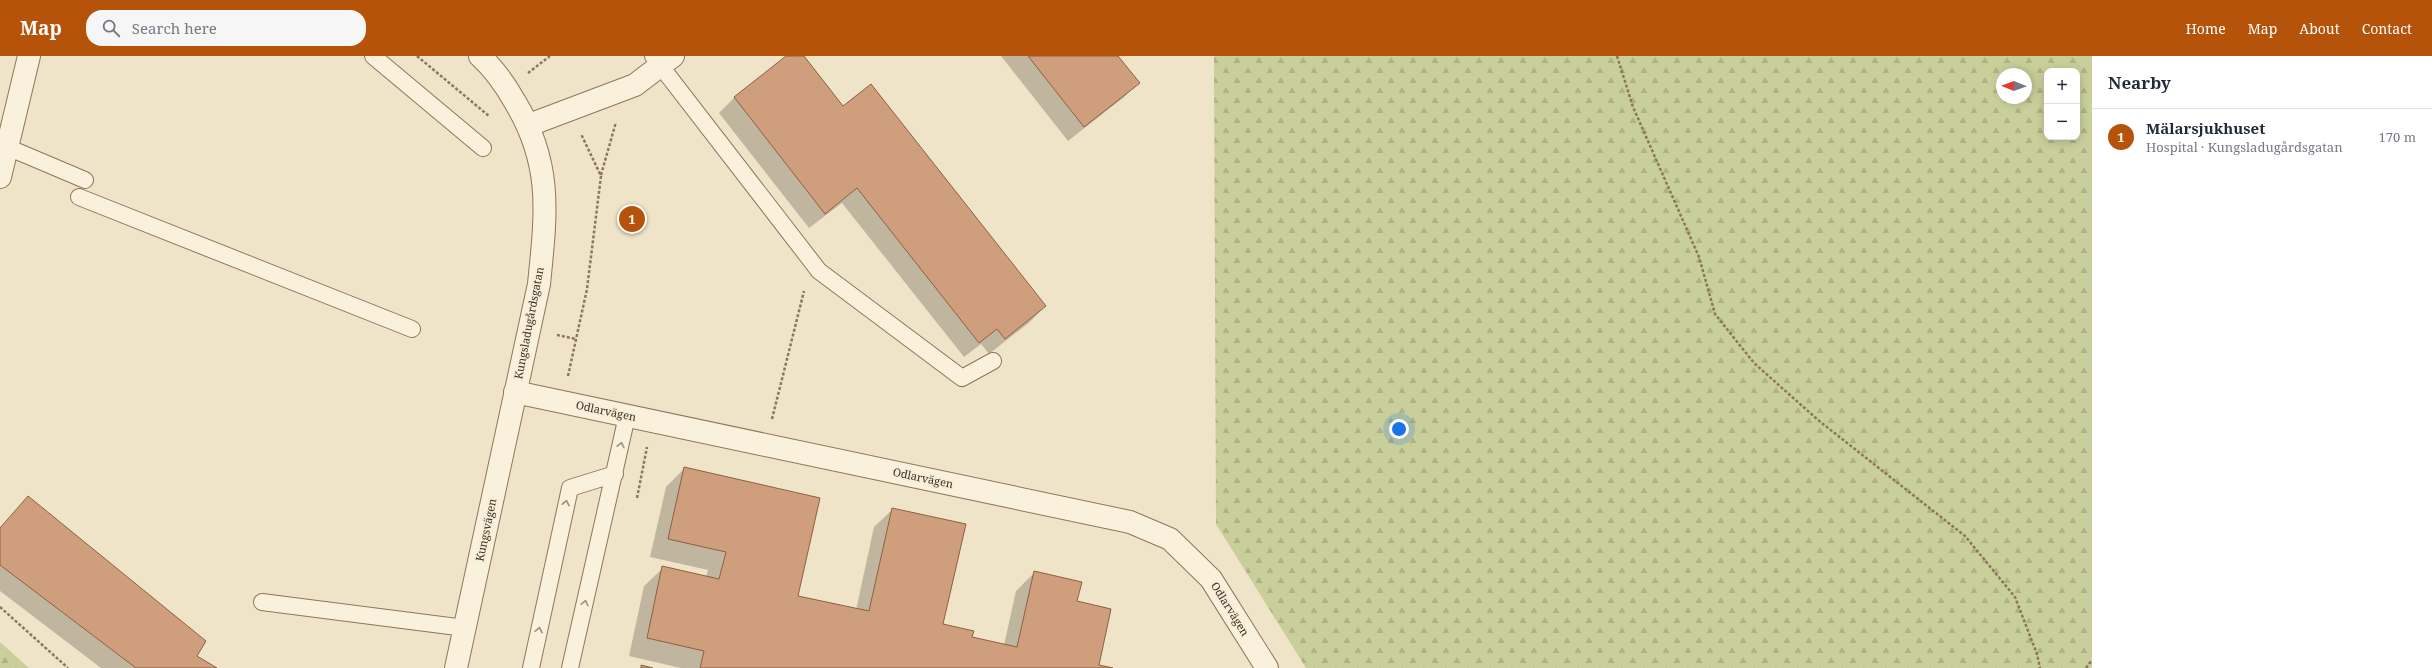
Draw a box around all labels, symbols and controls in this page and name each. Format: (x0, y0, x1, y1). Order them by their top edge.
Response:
search box (86, 10, 366, 46)
text: Map (20, 15, 62, 41)
icon: search (100, 17, 122, 39)
text: Search here (132, 18, 217, 38)
text: Home (2186, 19, 2226, 38)
text: Map (2248, 19, 2277, 38)
text: About (2299, 19, 2340, 38)
text: Contact (2362, 19, 2412, 38)
north arrow (1996, 68, 2032, 104)
map controls (2044, 68, 2080, 140)
button: + (2044, 68, 2080, 104)
text: Nearby (2108, 71, 2171, 94)
button: − (2044, 104, 2080, 140)
text: Mälarsjukhuset (2146, 118, 2265, 138)
text: 1 (2117, 128, 2125, 146)
text: 170 m (2379, 128, 2416, 146)
text: Hospital · Kungsladugårdsgatan (2146, 138, 2343, 156)
pin: 1 (619, 204, 645, 234)
street label: Kungsladugårdsgatan (510, 265, 547, 380)
street label: Odlarvägen (575, 397, 638, 424)
your location (1389, 419, 1409, 439)
one-way arrow (617, 442, 625, 448)
street label: Odlarvägen (892, 464, 955, 491)
street label: Kungsvägen (472, 497, 499, 563)
one-way arrow (562, 500, 570, 506)
street label: Odlarvägen (1208, 579, 1253, 639)
one-way arrow (580, 600, 588, 606)
one-way arrow (534, 627, 542, 633)

